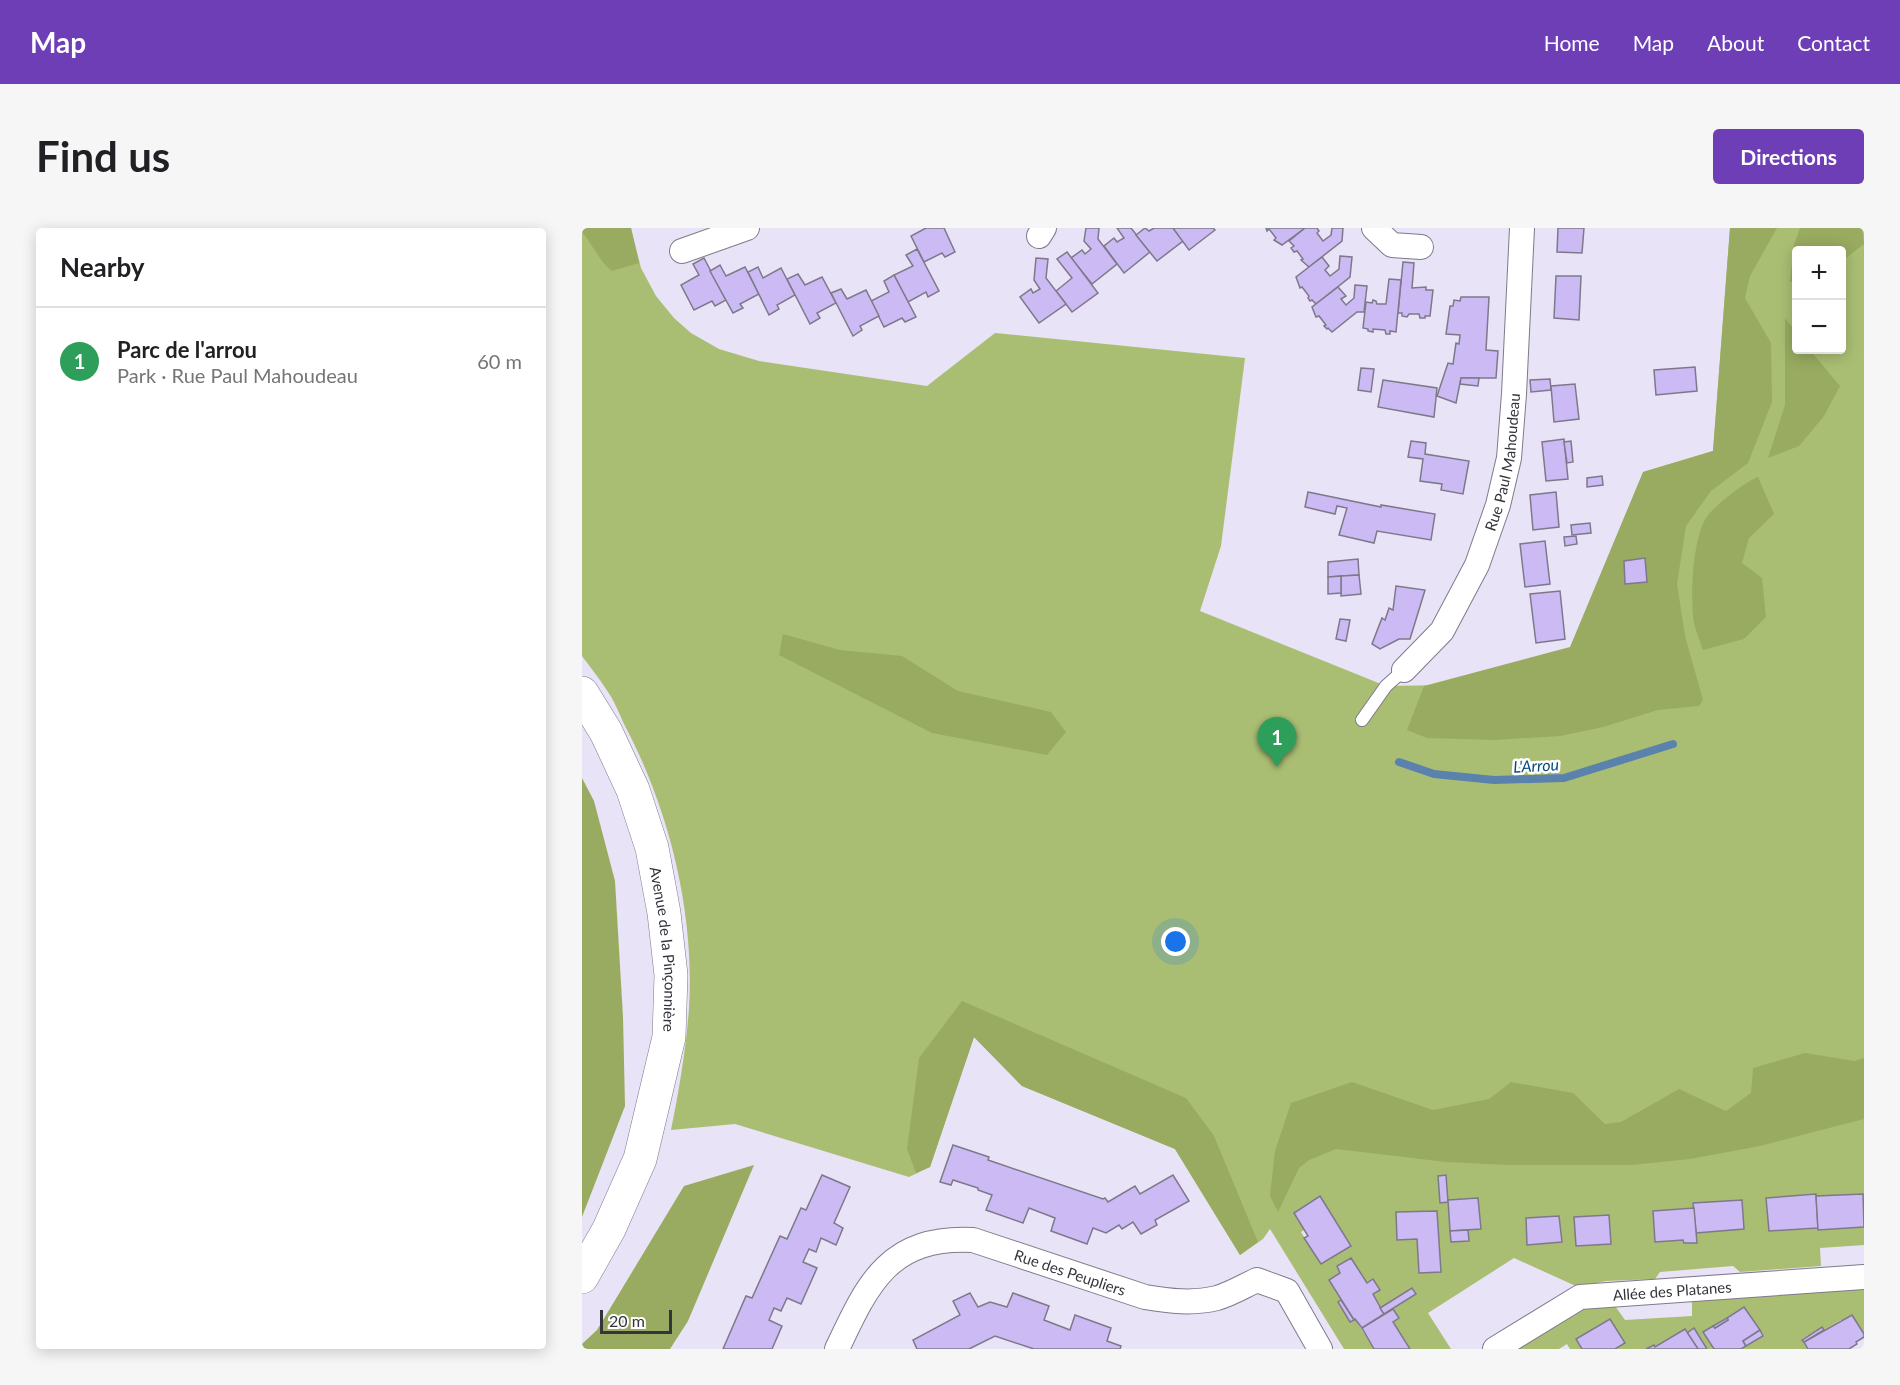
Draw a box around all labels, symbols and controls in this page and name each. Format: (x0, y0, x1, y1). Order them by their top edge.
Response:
text: Map (30, 25, 86, 59)
text: Home (1544, 30, 1600, 55)
text: Map (1633, 30, 1674, 55)
text: About (1707, 30, 1764, 55)
text: Contact (1797, 30, 1870, 55)
button: Directions (1713, 129, 1864, 184)
text: Find us (36, 131, 170, 181)
map controls (1792, 246, 1846, 354)
button: + (1792, 246, 1846, 300)
text: Nearby (60, 251, 145, 283)
button: − (1792, 300, 1846, 354)
text: Parc de l'arrou (117, 336, 257, 363)
text: 1 (74, 349, 85, 373)
text: 60 m (477, 349, 522, 373)
text: Park · Rue Paul Mahoudeau (117, 363, 358, 387)
street label: Rue Paul Mahoudeau (1481, 393, 1523, 533)
pin: 1 (1258, 718, 1296, 767)
water label: L'Arrou (1513, 754, 1559, 776)
street label: Avenue de la Pinçonnière (647, 865, 680, 1032)
your location (1161, 927, 1190, 956)
street label: Rue des Peupliers (1012, 1245, 1128, 1299)
street label: Allée des Platanes (1612, 1277, 1732, 1304)
scale bar (600, 1307, 672, 1334)
text: 20 m (609, 1311, 645, 1330)

